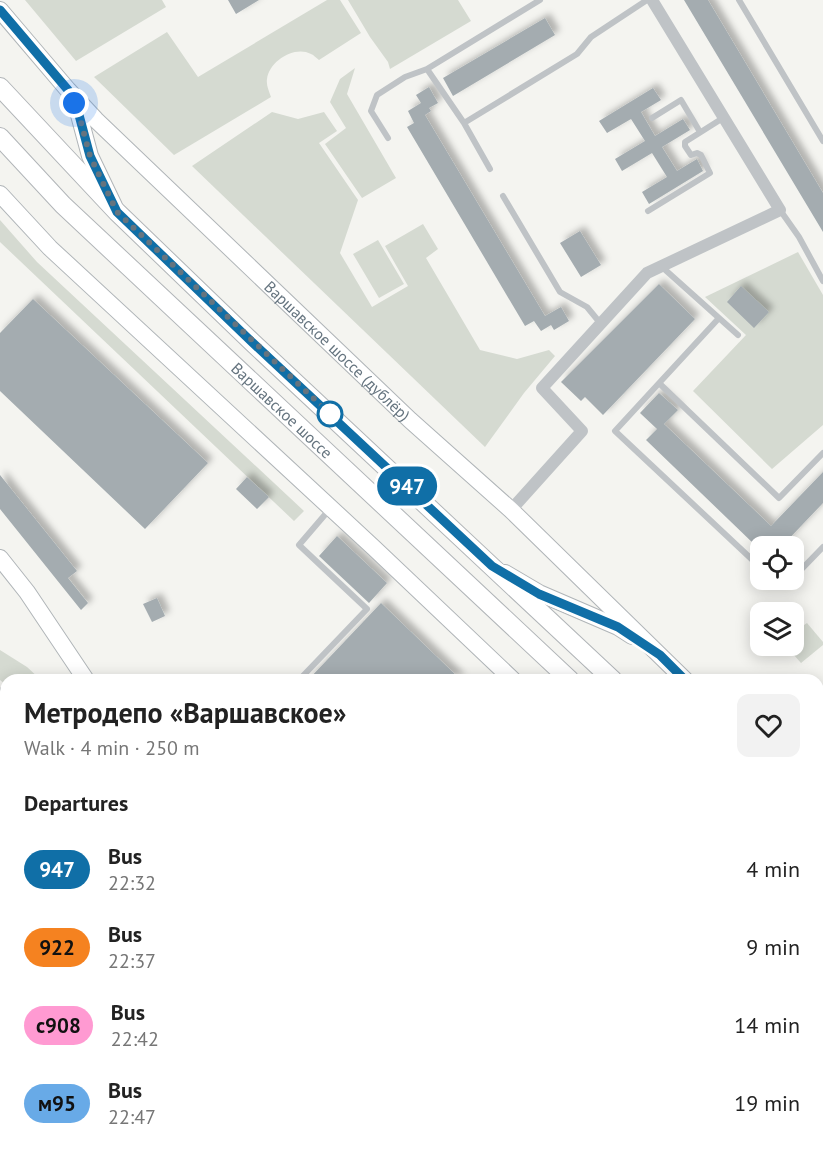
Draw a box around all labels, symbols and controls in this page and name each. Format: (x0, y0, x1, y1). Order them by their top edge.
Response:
your location (59, 88, 89, 118)
street label: Варшавское шоссе (дублёр) (261, 276, 413, 424)
street label: Варшавское шоссе (228, 359, 338, 463)
unlabelled marker (317, 401, 343, 427)
line badge: 947 (372, 466, 442, 506)
text: 947 (389, 473, 425, 500)
map controls (750, 536, 804, 656)
button: locate (750, 536, 804, 590)
button: layers (750, 602, 804, 656)
text: Метродепо «Варшавское» (24, 694, 346, 731)
button: heart (737, 694, 800, 757)
text: Walk · 4 min · 250 m (24, 735, 200, 761)
text: Departures (24, 789, 128, 817)
text: Bus (108, 842, 142, 870)
text: 4 min (746, 855, 800, 883)
text: 947 (39, 856, 75, 883)
text: 22:32 (108, 870, 156, 896)
text: Bus (108, 920, 142, 948)
text: 9 min (746, 933, 800, 961)
text: 922 (39, 934, 75, 961)
text: 22:37 (108, 948, 156, 974)
text: Bus (111, 998, 145, 1026)
text: 14 min (734, 1011, 800, 1039)
text: с908 (36, 1012, 81, 1039)
text: 22:42 (111, 1026, 159, 1052)
text: Bus (108, 1076, 142, 1104)
text: 19 min (734, 1089, 800, 1117)
text: м95 (38, 1090, 76, 1117)
text: 22:47 (108, 1104, 156, 1130)

